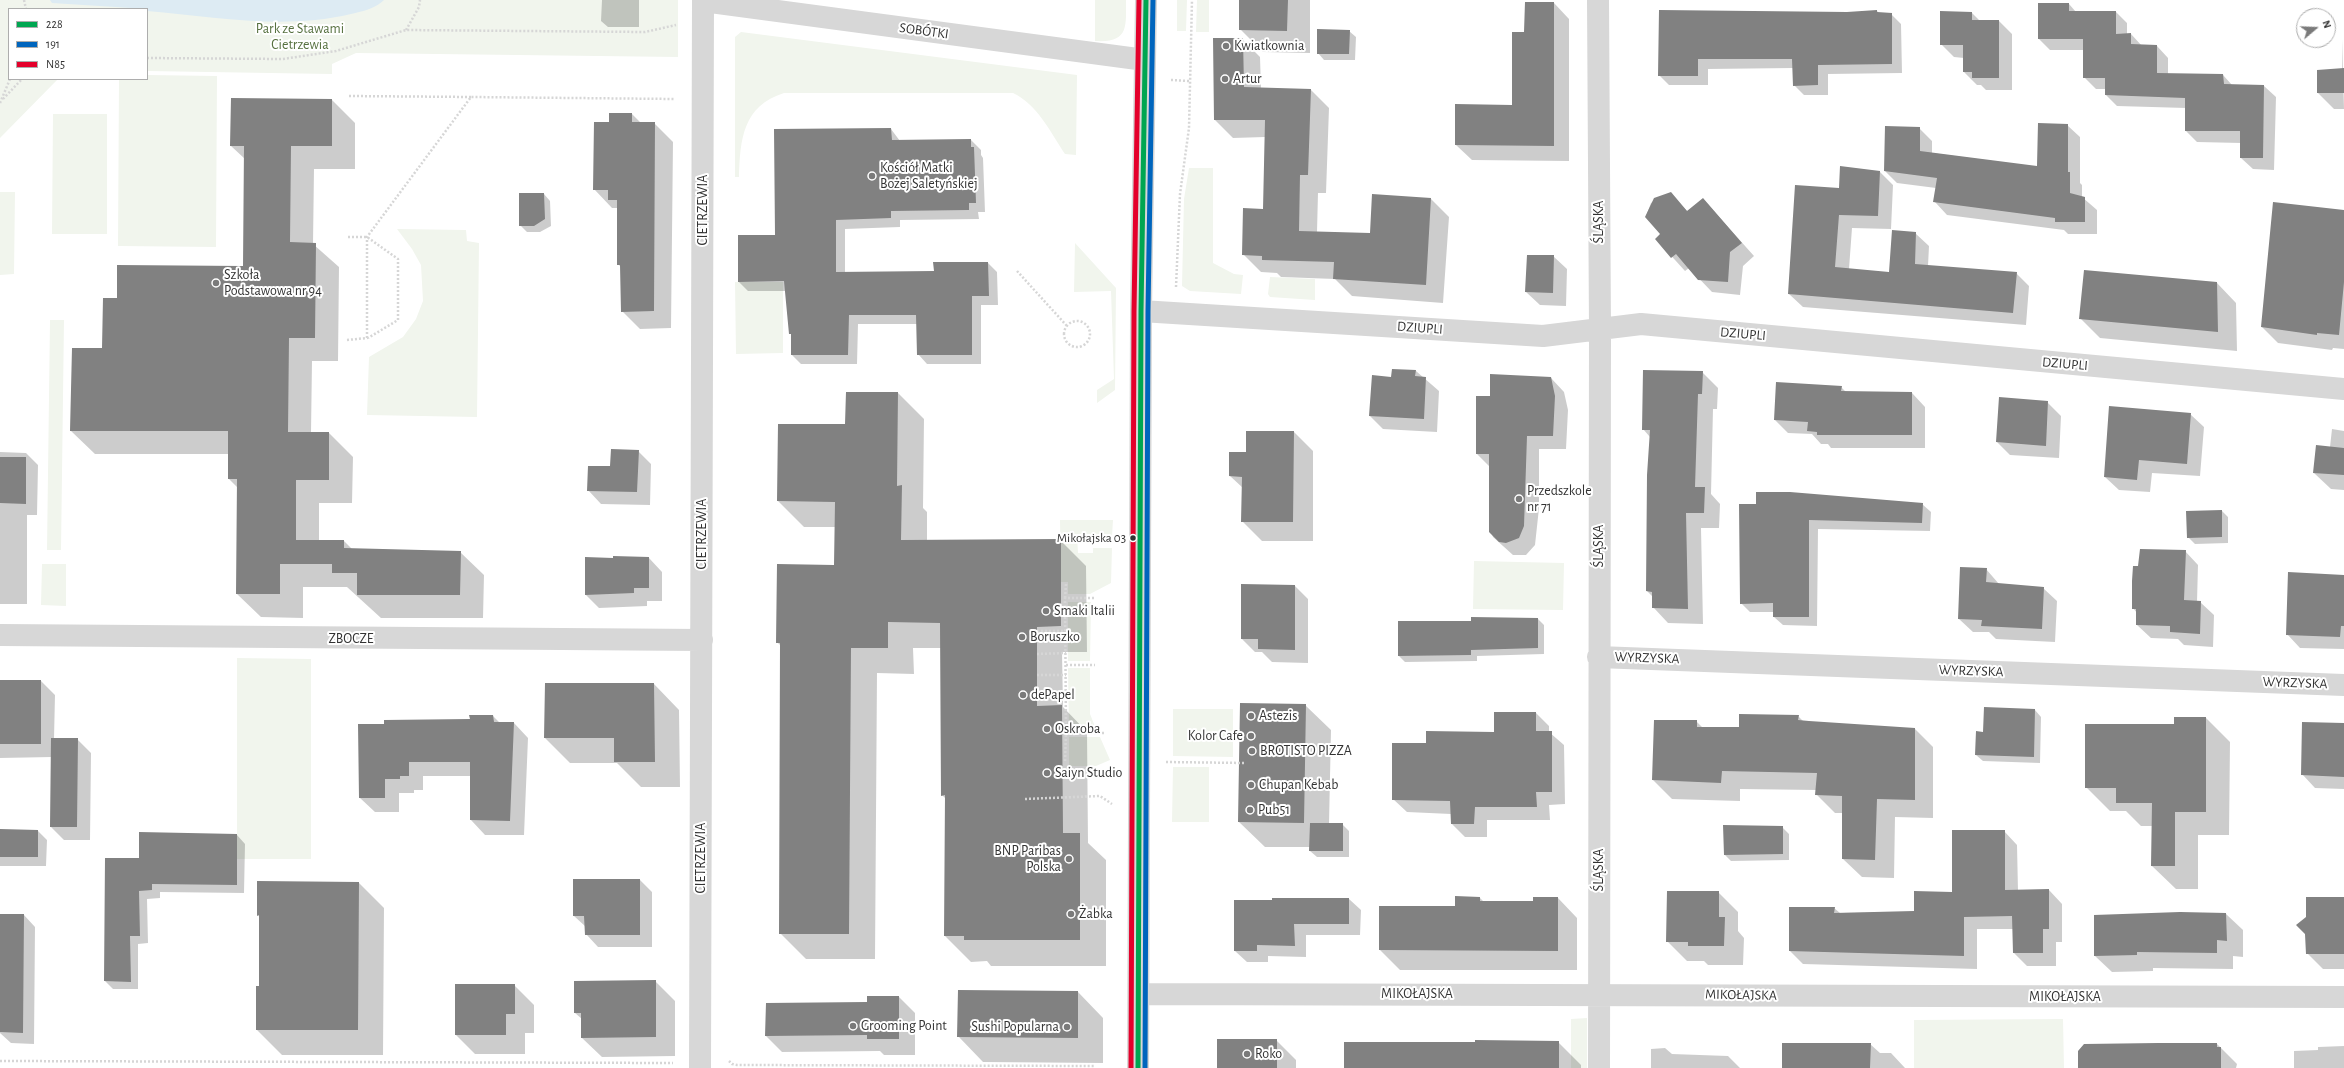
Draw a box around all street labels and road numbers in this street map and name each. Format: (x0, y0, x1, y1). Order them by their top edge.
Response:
street label: SOBÓTKI (898, 19, 950, 43)
street label: CIETRZEWIA (695, 175, 711, 245)
street label: ŚLĄSKA (1591, 201, 1607, 243)
street label: DZIUPLI (1397, 318, 1443, 338)
street label: DZIUPLI (1719, 324, 1767, 344)
street label: DZIUPLI (2041, 354, 2089, 374)
street label: CIETRZEWIA (694, 499, 710, 569)
street label: ŚLĄSKA (1591, 525, 1607, 567)
street label: ZBOCZE (328, 631, 374, 647)
street label: WYRZYSKA (1614, 648, 1680, 668)
street label: WYRZYSKA (1938, 661, 2004, 681)
street label: WYRZYSKA (2262, 673, 2328, 693)
street label: CIETRZEWIA (693, 823, 709, 893)
street label: ŚLĄSKA (1591, 849, 1607, 891)
street label: MIKOŁAJSKA (1381, 986, 1453, 1002)
street label: MIKOŁAJSKA (1705, 986, 1777, 1004)
street label: MIKOŁAJSKA (2029, 989, 2101, 1005)

